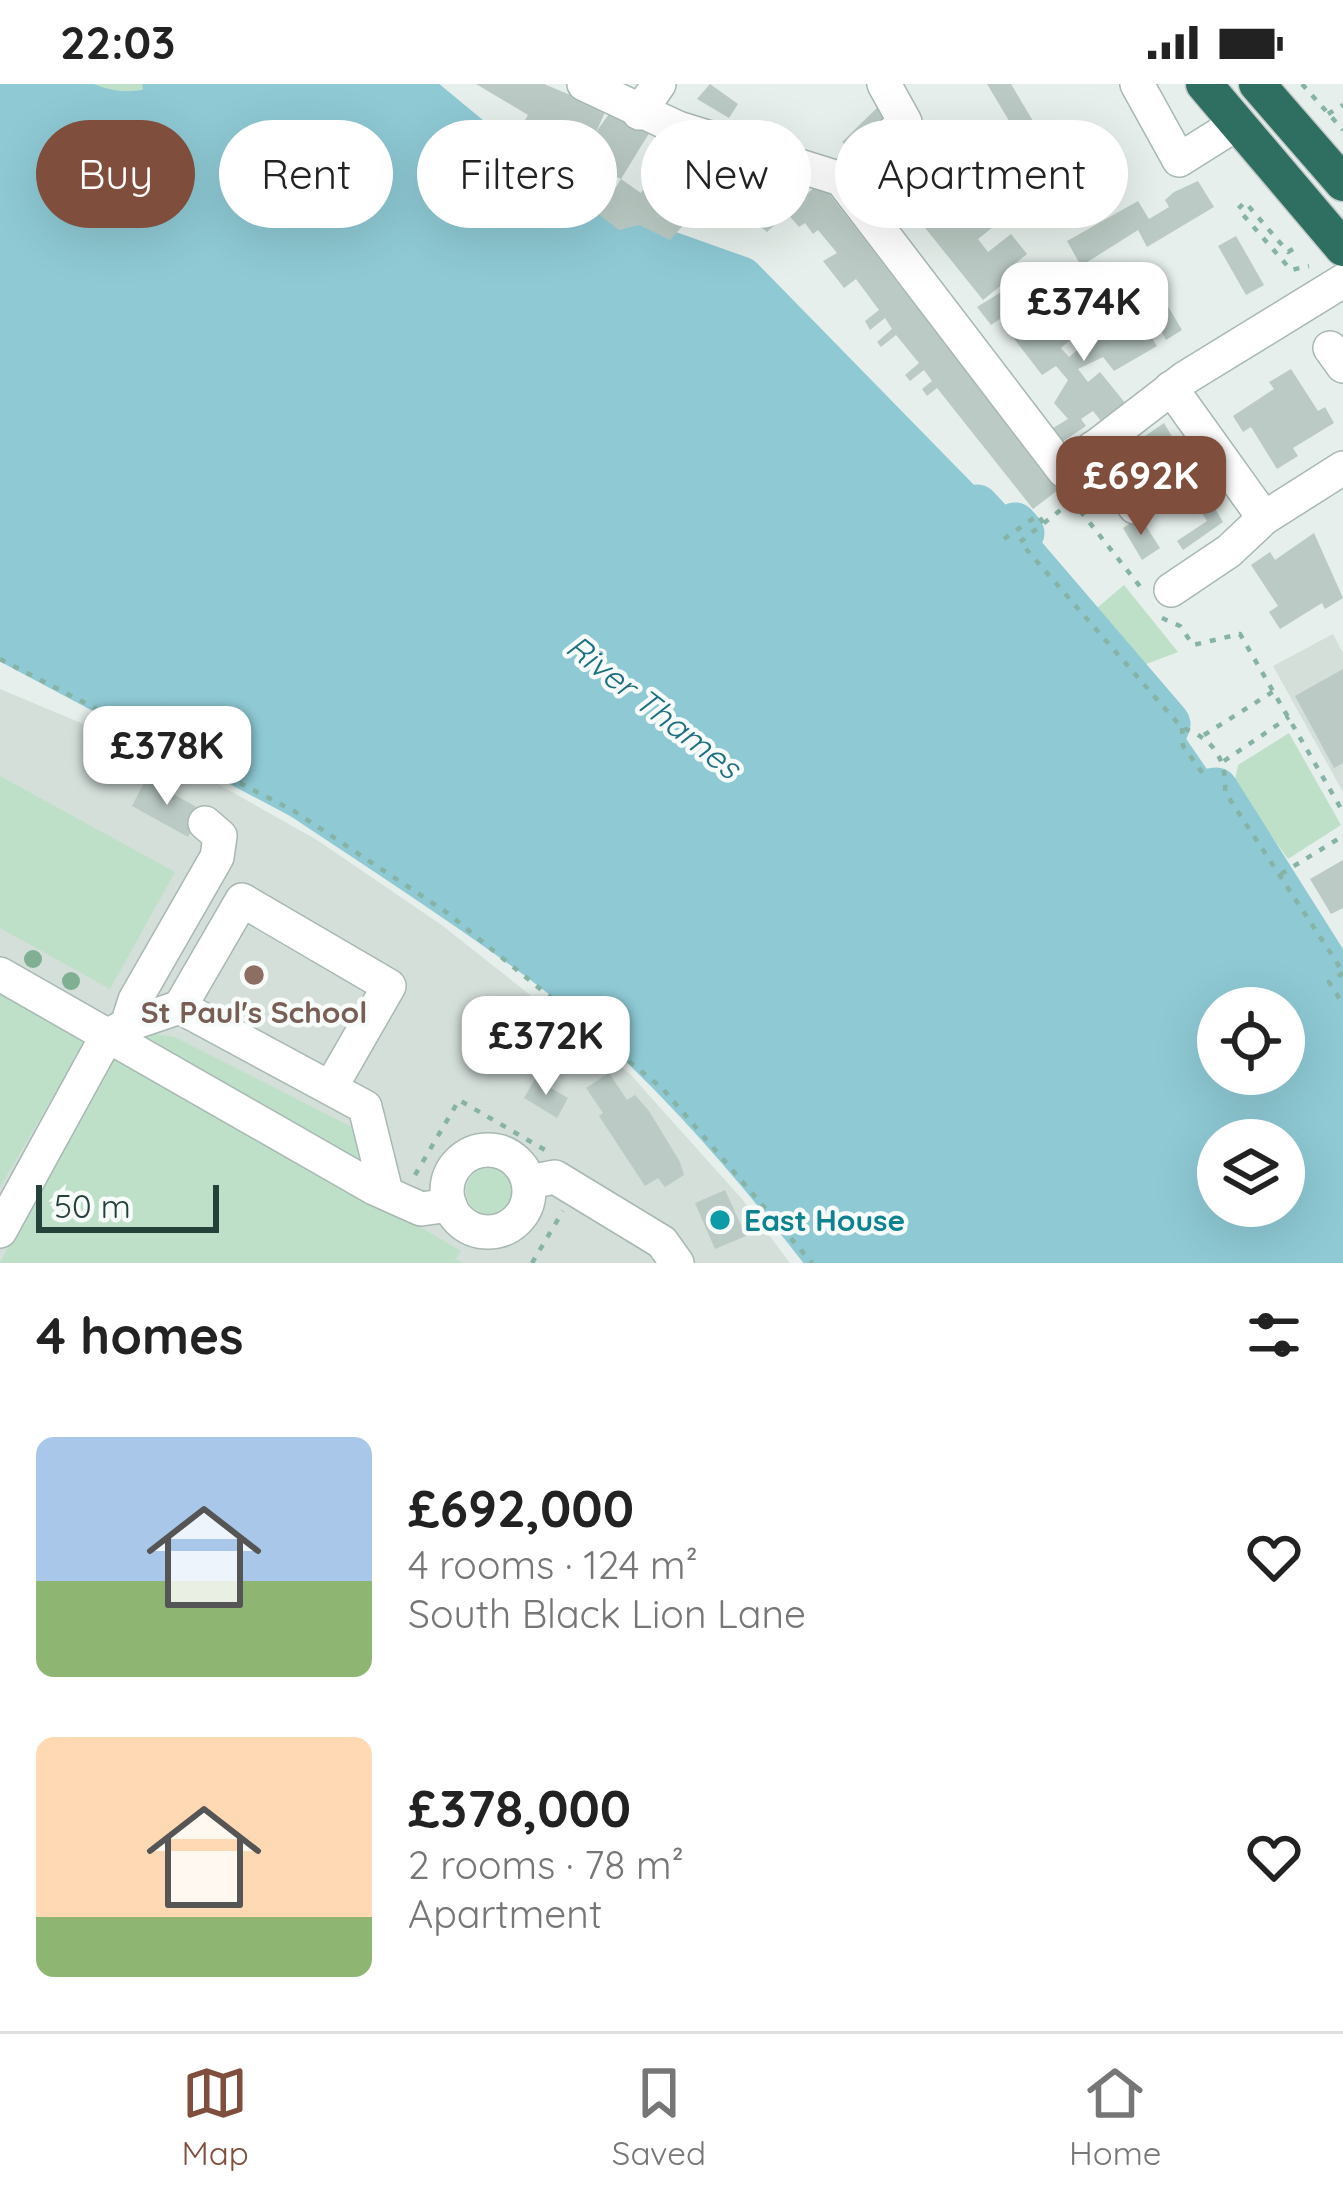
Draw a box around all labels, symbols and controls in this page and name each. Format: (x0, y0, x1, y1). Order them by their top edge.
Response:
text: 22:03 (60, 14, 175, 70)
chip: Buy (36, 120, 195, 228)
chip: Rent (219, 120, 393, 228)
chip: Filters (417, 120, 617, 228)
chip: New (641, 120, 811, 228)
chip: Apartment (835, 120, 1128, 228)
pin: £374K (1000, 262, 1168, 364)
text: £374K (1027, 276, 1141, 325)
pin: £692K (1057, 436, 1225, 538)
text: £692K (1083, 450, 1199, 499)
water label: River Thames (559, 625, 751, 788)
pin: £378K (83, 706, 251, 808)
text: £378K (110, 720, 224, 769)
marker: St Paul's School (241, 962, 267, 988)
map controls (1197, 987, 1305, 1227)
button: locate (1197, 987, 1305, 1095)
place label: St Paul's School (141, 993, 367, 1031)
pin: £372K (462, 996, 630, 1098)
text: £372K (489, 1010, 603, 1059)
button: layers (1197, 1119, 1305, 1227)
scale bar (36, 1179, 219, 1232)
text: 50 m (54, 1185, 131, 1226)
place label: East House (744, 1201, 905, 1239)
marker: East House (707, 1207, 733, 1233)
icon: filters (1241, 1302, 1307, 1368)
text: 4 homes (36, 1303, 244, 1367)
text: £692,000 (408, 1476, 634, 1540)
icon: home (132, 1485, 276, 1629)
icon: heart (1241, 1524, 1307, 1590)
text: 4 rooms · 124 m² (408, 1540, 698, 1589)
text: South Black Lion Lane (408, 1589, 806, 1638)
text: £378,000 (408, 1776, 631, 1840)
icon: home (132, 1785, 276, 1929)
icon: heart (1241, 1824, 1307, 1890)
text: 2 rooms · 78 m² (408, 1840, 684, 1889)
text: Apartment (408, 1889, 602, 1938)
tab: Map (182, 2060, 249, 2173)
tab: Saved (612, 2060, 706, 2173)
tab: Home (1069, 2060, 1161, 2173)

